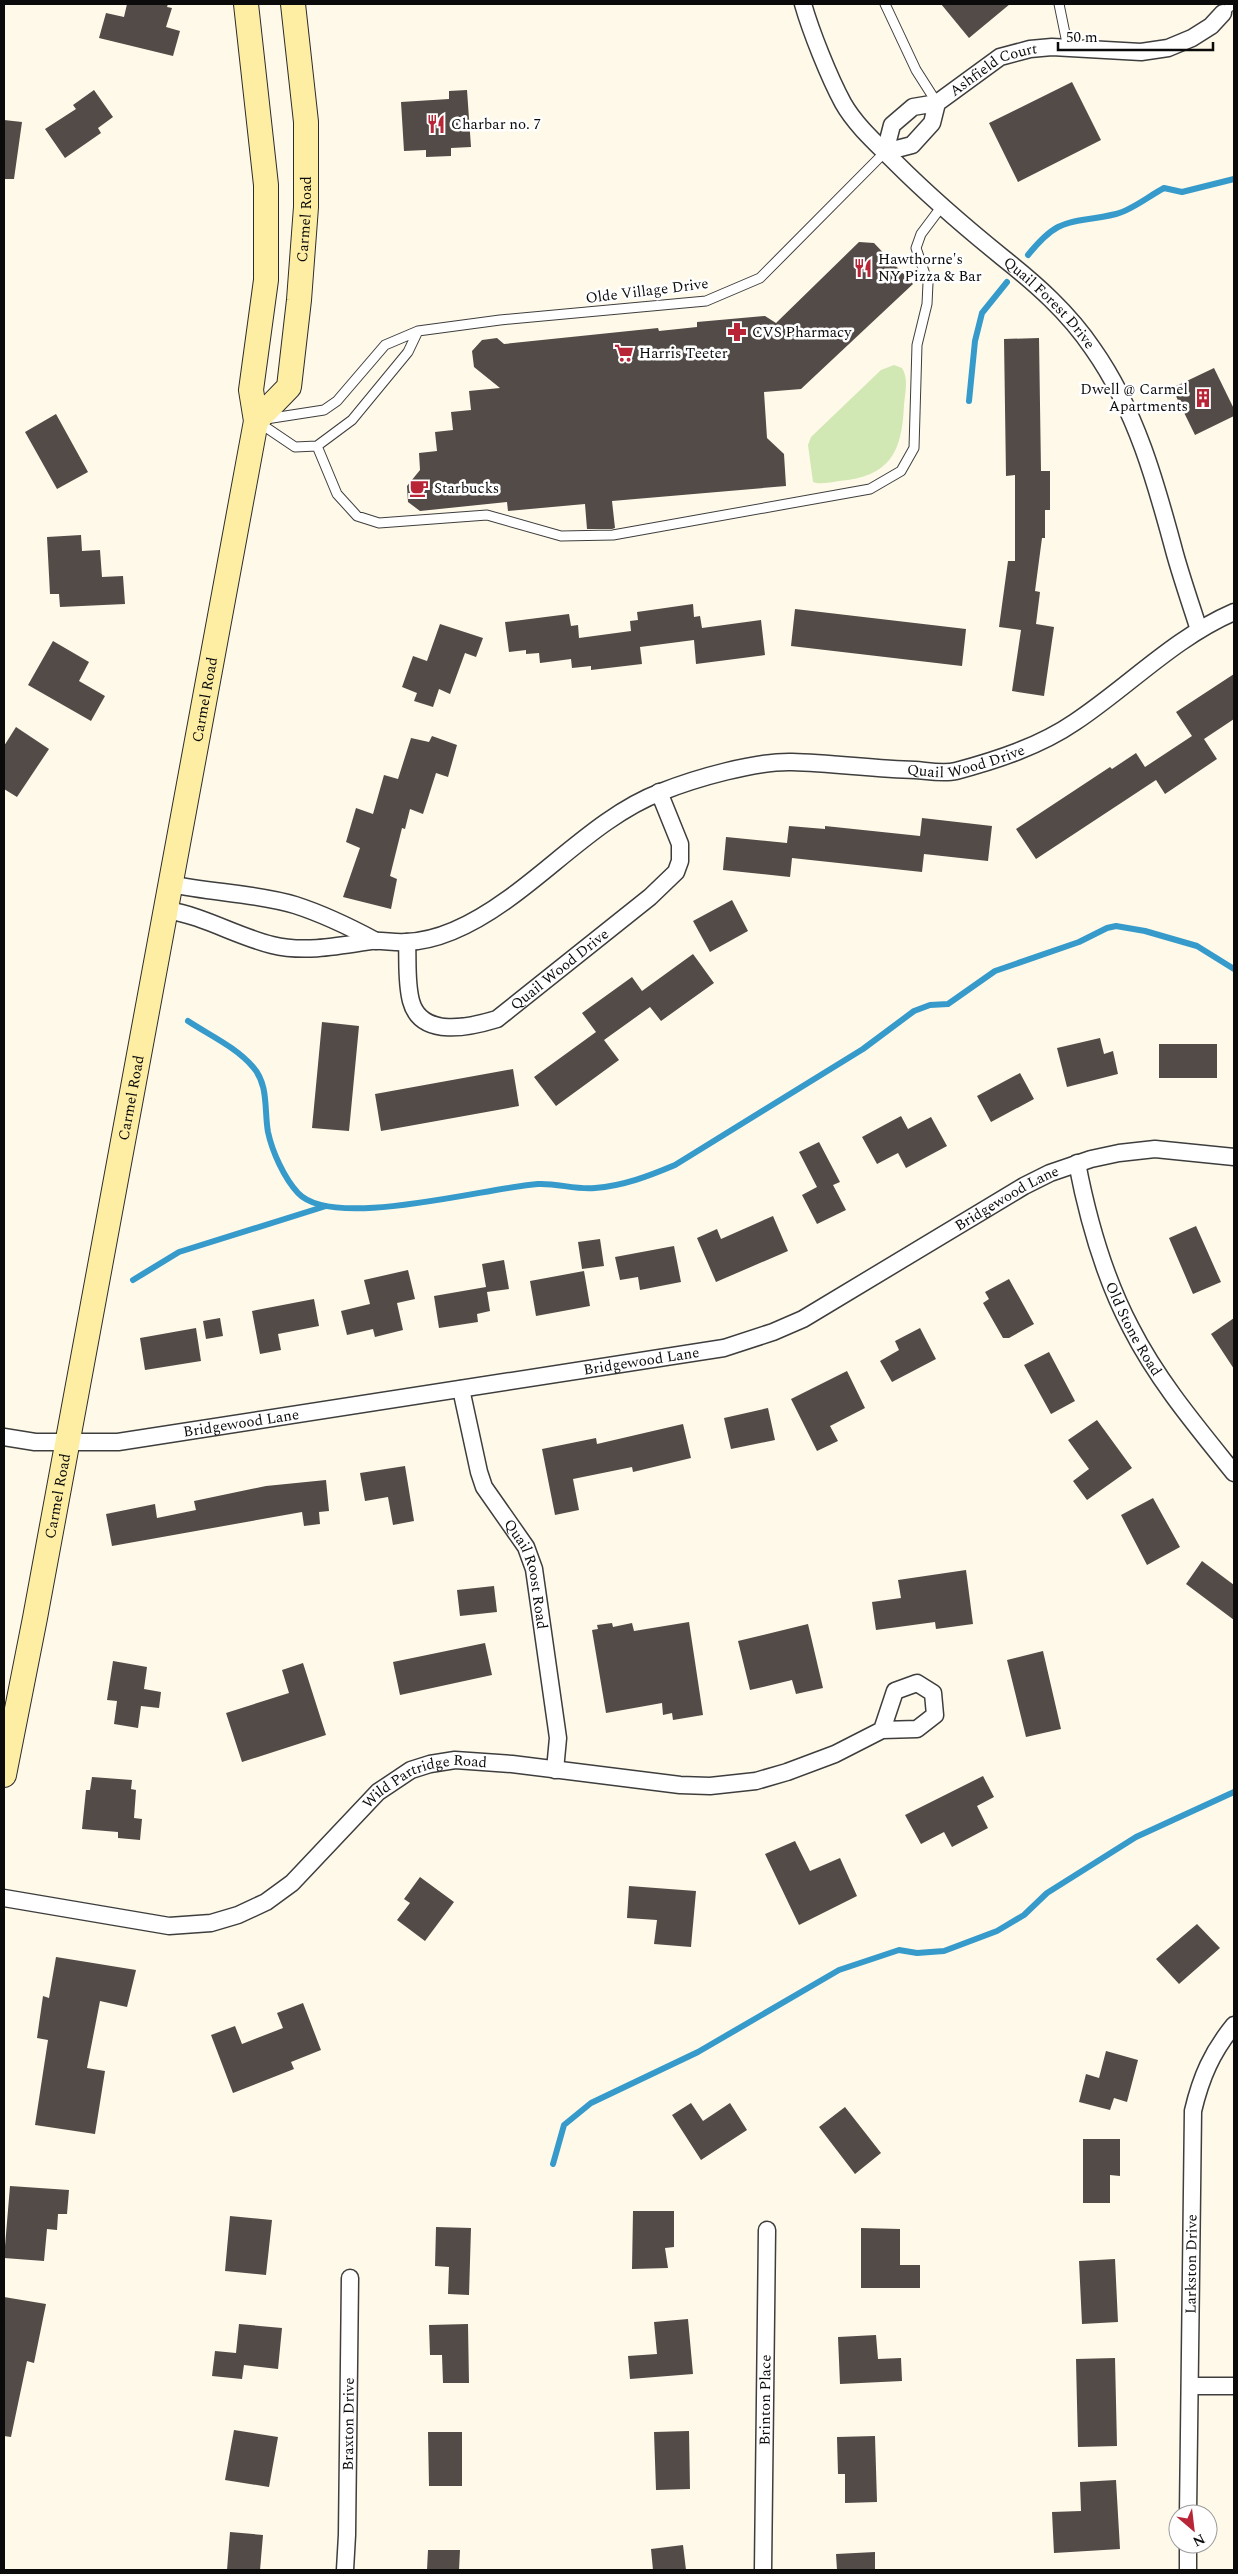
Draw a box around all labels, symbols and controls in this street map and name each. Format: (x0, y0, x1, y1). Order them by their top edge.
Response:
scale bar (1058, 20, 1213, 52)
text: 50 m (1066, 26, 1098, 49)
street label: Ashfield Court (944, 37, 1038, 102)
restaurant icon: Charbar no. 7 (425, 113, 447, 135)
place label: Charbar no. 7 (451, 113, 541, 136)
street label: Carmel Road (290, 176, 318, 263)
place label: Hawthorne's NY Pizza & Bar (878, 248, 982, 288)
street label: Quail Forest Drive (998, 251, 1101, 354)
restaurant icon: Hawthorne's NY Pizza & Bar (852, 257, 874, 279)
street label: Olde Village Drive (584, 272, 710, 310)
pharmacy icon: CVS Pharmacy (726, 321, 748, 343)
place label: CVS Pharmacy (752, 321, 852, 344)
supermarket icon: Harris Teeter (613, 342, 635, 364)
place label: Harris Teeter (639, 342, 728, 365)
place label: Dwell @ Carmel Apartments (1080, 378, 1188, 418)
building icon: Dwell @ Carmel Apartments (1192, 387, 1214, 409)
cafe icon: Starbucks (408, 477, 430, 499)
place label: Starbucks (434, 477, 499, 500)
street label: Carmel Road (185, 655, 224, 744)
street label: Quail Wood Drive (907, 738, 1028, 784)
street label: Quail Wood Drive (505, 923, 614, 1016)
street label: Carmel Road (112, 1053, 150, 1142)
street label: Bridgewood Lane (950, 1159, 1062, 1237)
street label: Old Stone Road (1100, 1278, 1168, 1381)
street label: Bridgewood Lane (582, 1340, 701, 1381)
street label: Bridgewood Lane (182, 1403, 301, 1443)
street label: Carmel Road (38, 1452, 77, 1541)
street label: Quail Roost Road (498, 1514, 554, 1631)
street label: Wild Partridge Road (357, 1748, 488, 1814)
street label: Larkston Drive (1179, 2214, 1203, 2314)
street label: Brinton Place (753, 2354, 777, 2446)
street label: Braxton Drive (336, 2377, 360, 2471)
north arrow (1168, 2504, 1218, 2554)
text: N (1189, 2528, 1209, 2552)

